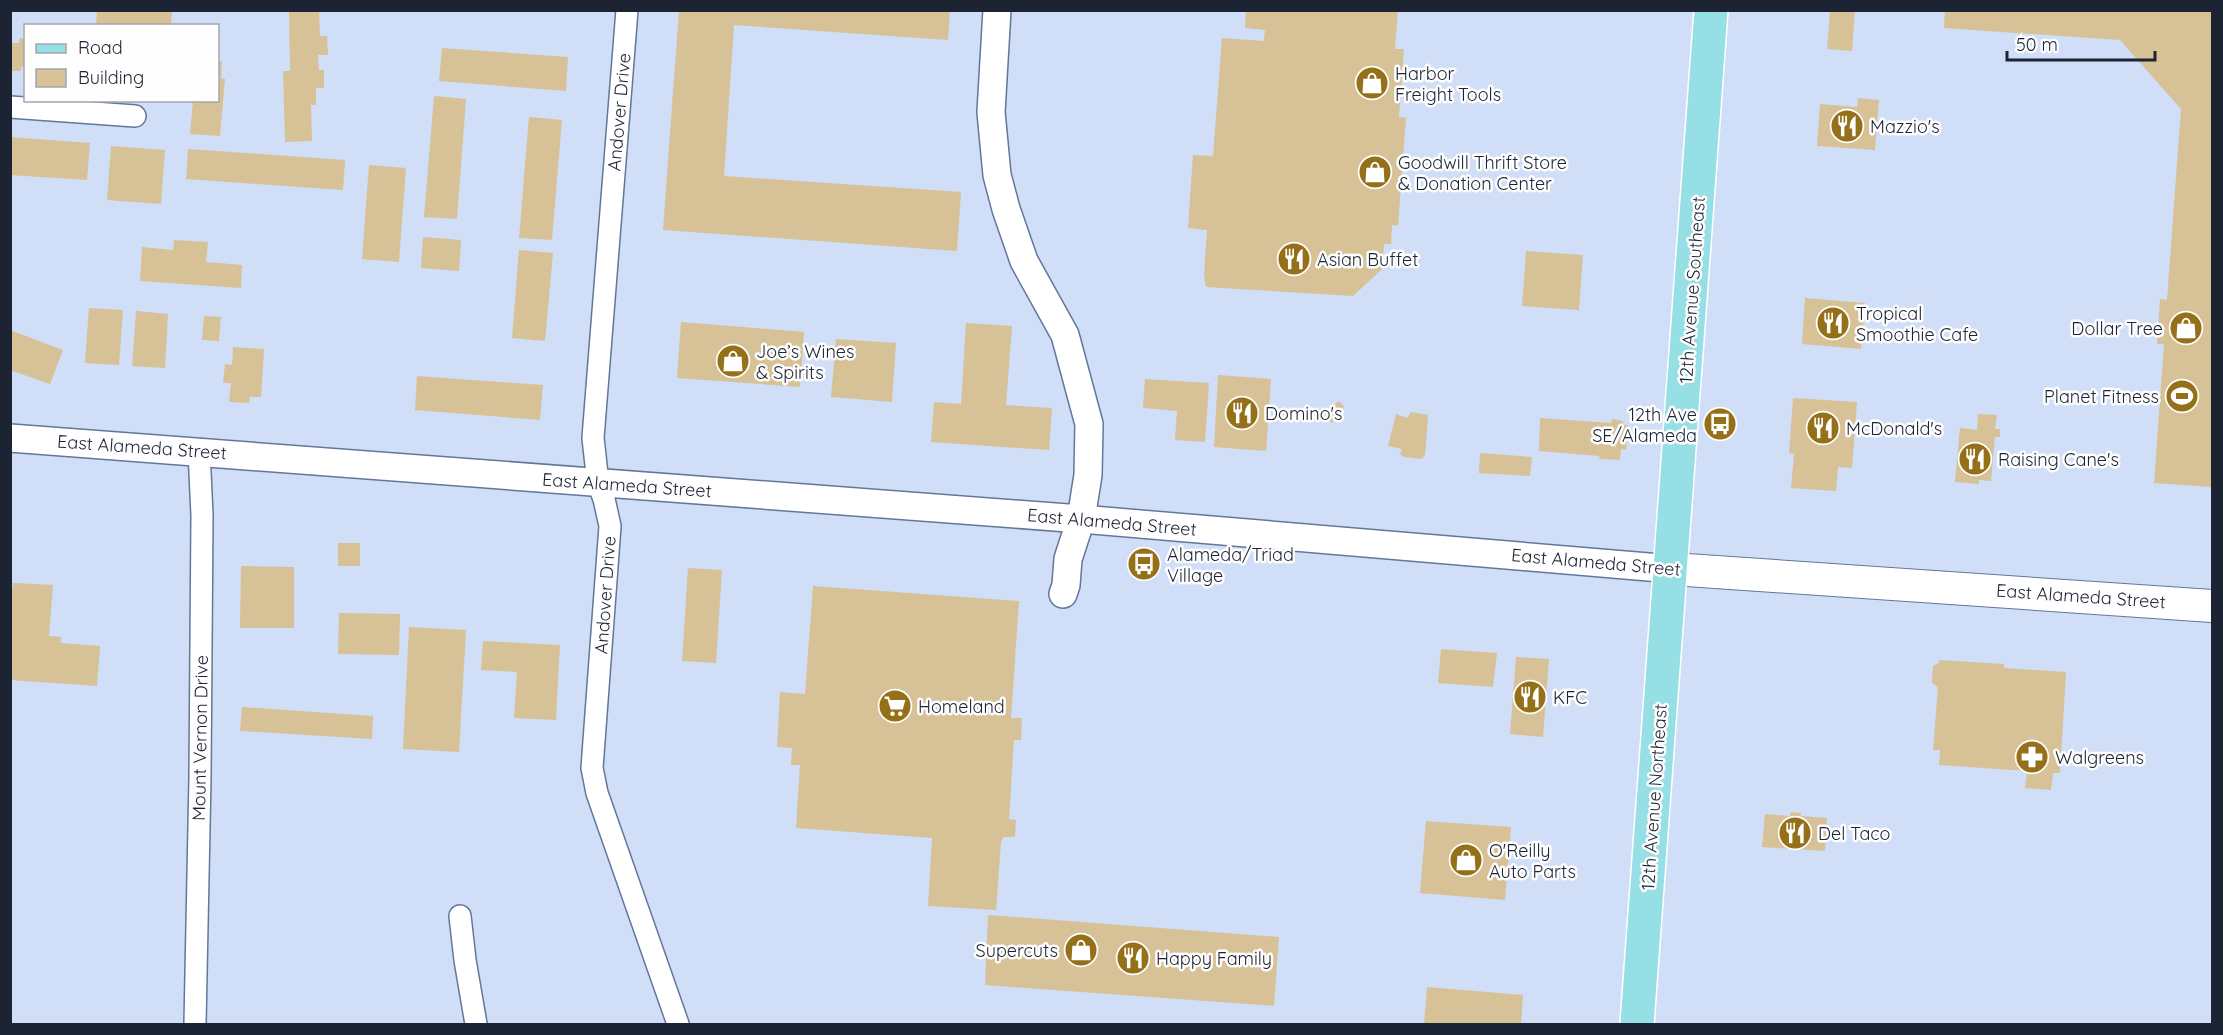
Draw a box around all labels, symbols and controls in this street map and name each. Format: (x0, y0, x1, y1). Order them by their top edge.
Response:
legend (24, 24, 219, 102)
scale bar (2007, 24, 2156, 62)
text: 50 m (2016, 33, 2058, 56)
text: Road (78, 36, 123, 59)
street label: Andover Drive (602, 52, 636, 172)
place label: Harbor Freight Tools (1395, 62, 1501, 106)
shop icon: Harbor Freight Tools (1354, 65, 1390, 101)
text: Building (78, 66, 144, 89)
restaurant icon: Mazzio's (1829, 108, 1865, 144)
place label: Mazzio's (1870, 115, 1940, 138)
place label: Goodwill Thrift Store & Donation Center (1398, 151, 1567, 195)
shop icon: Goodwill Thrift Store & Donation Center (1357, 154, 1393, 190)
street label: 12th Avenue Southeast (1674, 196, 1710, 384)
restaurant icon: Asian Buffet (1276, 241, 1312, 277)
place label: Asian Buffet (1317, 248, 1418, 271)
place label: Tropical Smoothie Cafe (1856, 302, 1978, 346)
restaurant icon: Tropical Smoothie Cafe (1815, 305, 1851, 341)
shop icon: Dollar Tree (2168, 310, 2204, 346)
place label: Dollar Tree (2071, 317, 2163, 340)
place label: Joe’s Wines & Spirits (756, 340, 854, 384)
shop icon: Joe’s Wines & Spirits (715, 343, 751, 379)
sports icon: Planet Fitness (2164, 378, 2200, 414)
place label: Planet Fitness (2044, 385, 2159, 408)
restaurant icon: Domino's (1224, 395, 1260, 431)
place label: Domino's (1265, 402, 1342, 425)
place label: 12th Ave SE/Alameda (1592, 403, 1697, 447)
bus stop icon: 12th Ave SE/Alameda (1702, 406, 1738, 442)
restaurant icon: McDonald's (1805, 410, 1841, 446)
place label: McDonald's (1846, 417, 1942, 440)
street label: East Alameda Street (57, 430, 227, 464)
restaurant icon: Raising Cane's (1957, 441, 1993, 477)
place label: Raising Cane's (1998, 448, 2119, 471)
street label: East Alameda Street (542, 468, 712, 502)
street label: East Alameda Street (1026, 503, 1198, 541)
street label: Andover Drive (589, 535, 621, 655)
place label: Alameda/Triad Village (1167, 543, 1294, 587)
street label: East Alameda Street (1510, 543, 1682, 581)
bus stop icon: Alameda/Triad Village (1126, 546, 1162, 582)
street label: East Alameda Street (1996, 579, 2166, 613)
street label: Mount Vernon Drive (187, 655, 213, 821)
restaurant icon: KFC (1512, 679, 1548, 715)
place label: KFC (1553, 686, 1587, 709)
supermarket icon: Homeland (877, 688, 913, 724)
place label: Homeland (918, 695, 1005, 718)
street label: 12th Avenue Northeast (1636, 703, 1672, 891)
pharmacy icon: Walgreens (2014, 739, 2050, 775)
place label: Walgreens (2055, 746, 2144, 769)
restaurant icon: Del Taco (1777, 815, 1813, 851)
place label: Del Taco (1818, 822, 1891, 845)
place label: O'Reilly Auto Parts (1489, 839, 1576, 883)
shop icon: O'Reilly Auto Parts (1448, 842, 1484, 878)
shop icon: Supercuts (1063, 932, 1099, 968)
place label: Supercuts (976, 939, 1058, 962)
restaurant icon: Happy Family (1115, 940, 1151, 976)
place label: Happy Family (1156, 947, 1272, 970)

